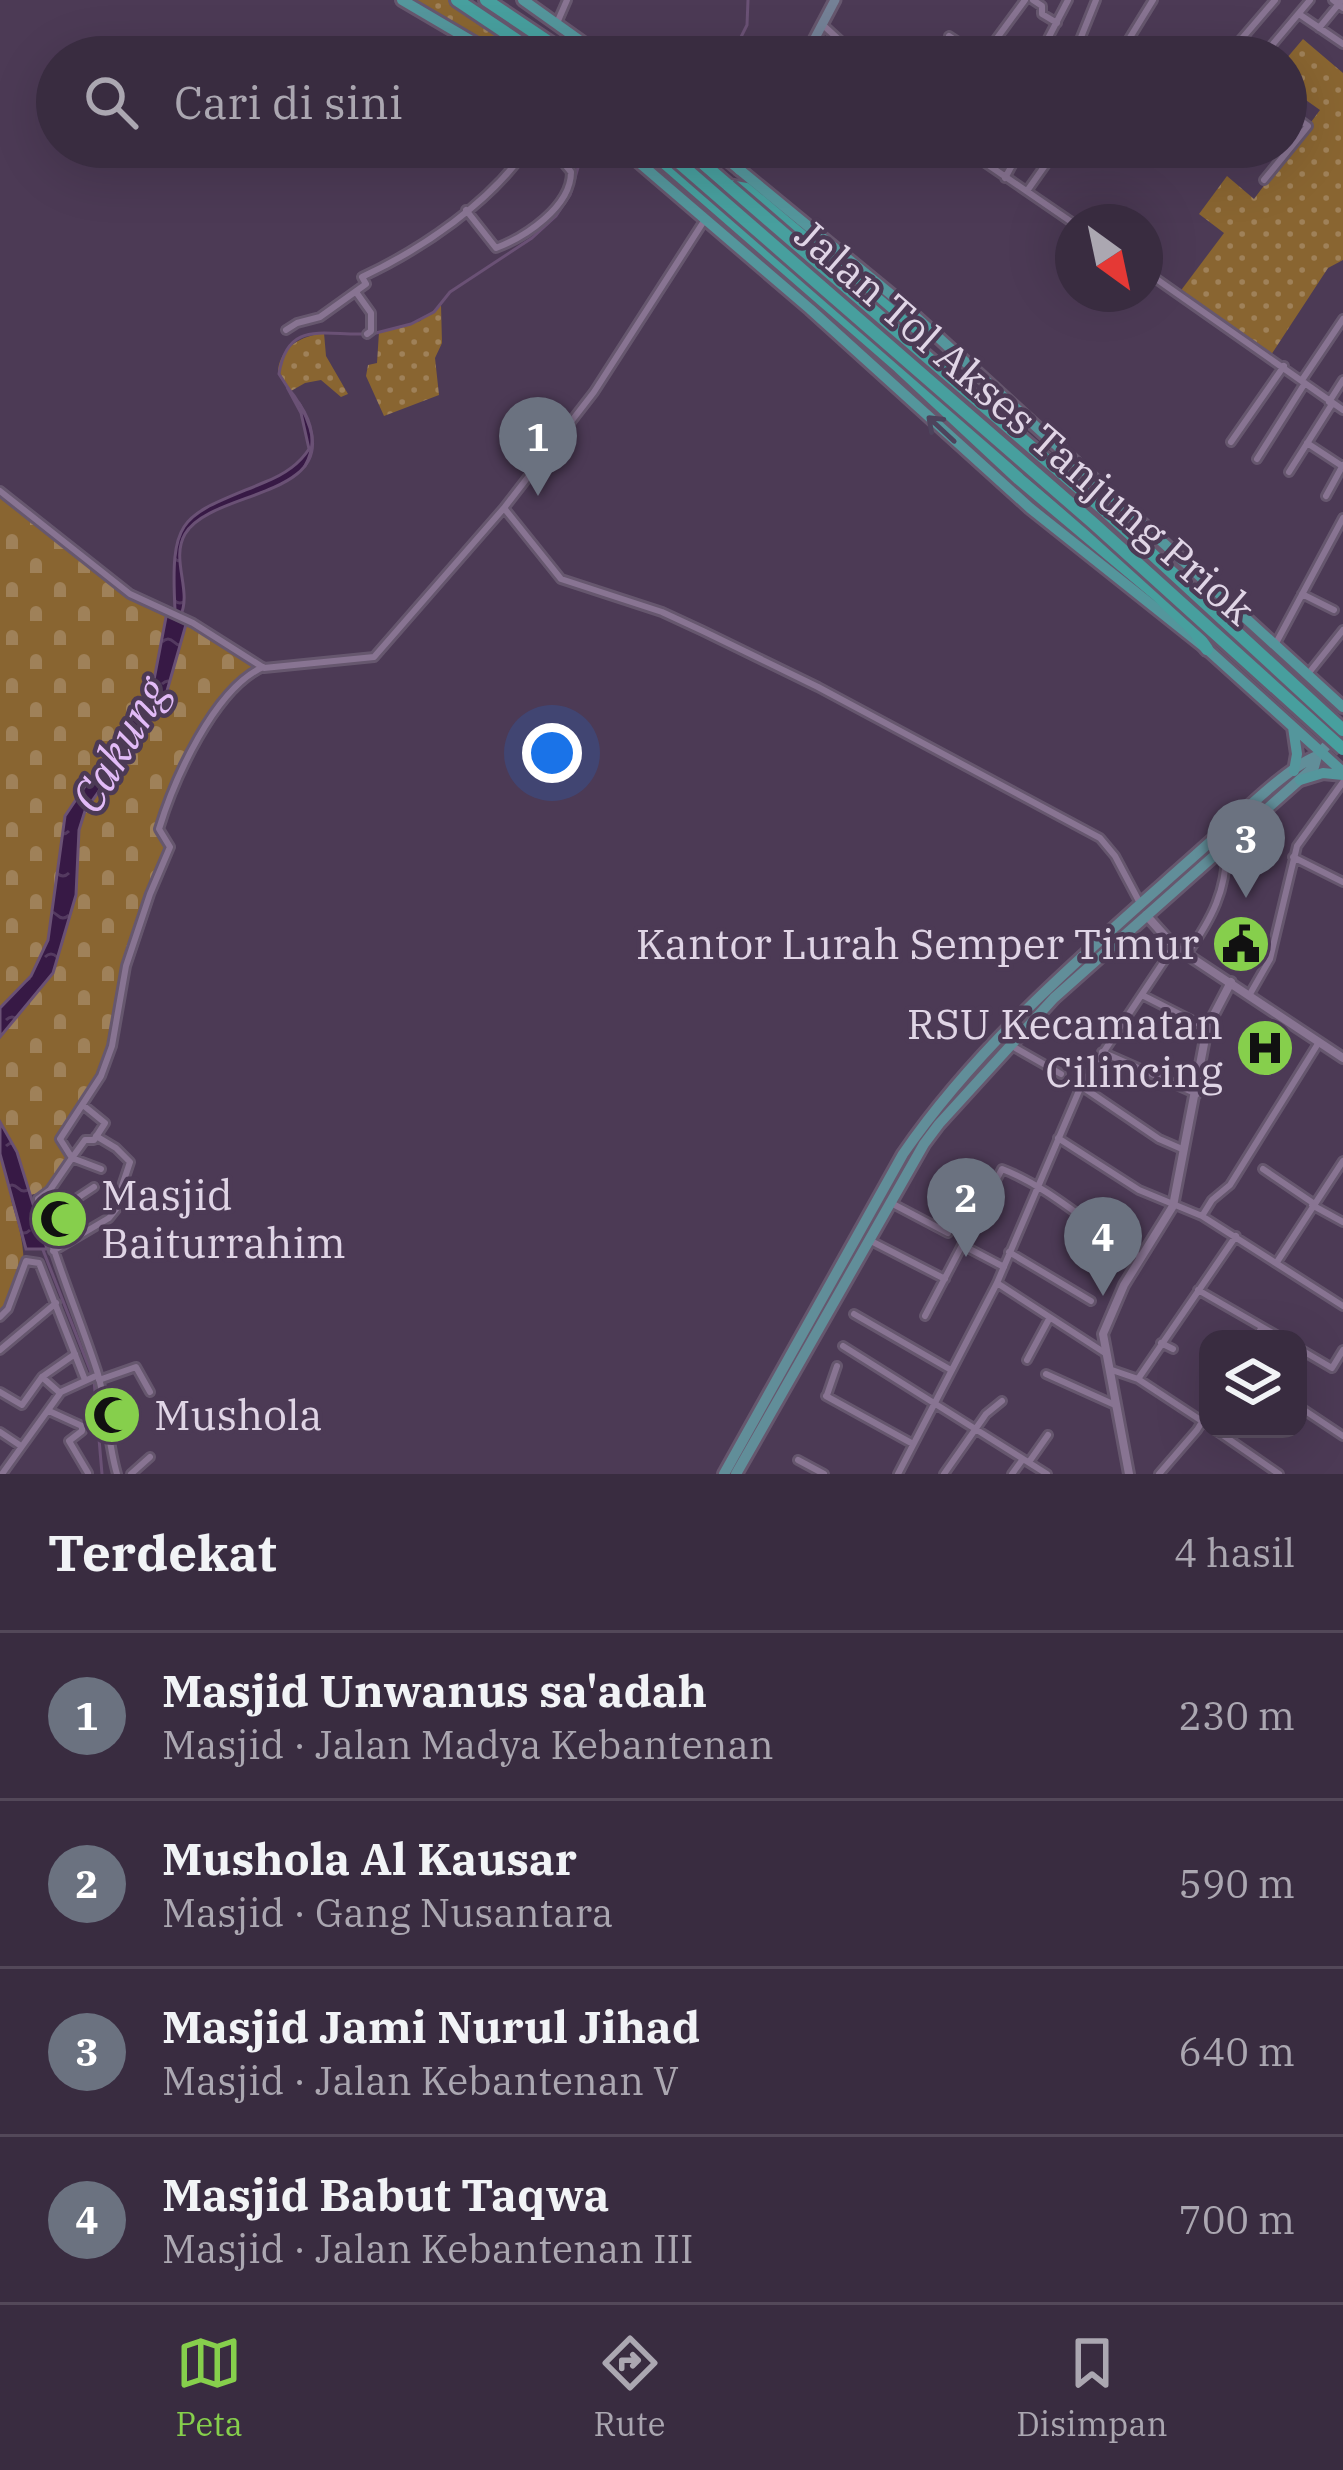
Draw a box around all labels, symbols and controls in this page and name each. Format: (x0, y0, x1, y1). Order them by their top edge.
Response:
search box (36, 36, 1307, 168)
icon: search (78, 69, 144, 135)
text: Cari di sini (174, 73, 403, 131)
north arrow (1055, 204, 1163, 312)
street label: Jalan Tol Akses Tanjung Priok (784, 207, 1267, 637)
pin: 1 (499, 397, 577, 496)
one-way arrow (927, 416, 957, 443)
water label: Cakung (57, 665, 182, 822)
your location (522, 723, 582, 783)
pin: 3 (1207, 799, 1285, 898)
public building icon: Kantor Lurah Semper Timur (1210, 913, 1272, 975)
place label: Kantor Lurah Semper Timur (636, 916, 1199, 971)
place label: RSU Kecamatan Cilincing (907, 996, 1223, 1099)
hospital icon: RSU Kecamatan Cilincing (1234, 1017, 1296, 1079)
pin: 2 (927, 1158, 1005, 1257)
place label: Masjid Baiturrahim (101, 1167, 346, 1270)
mosque icon: Masjid Baiturrahim (28, 1188, 90, 1250)
pin: 4 (1064, 1197, 1142, 1296)
map controls (1199, 1330, 1307, 1438)
button: layers (1199, 1330, 1307, 1438)
mosque icon: Mushola (81, 1384, 143, 1446)
place label: Mushola (154, 1387, 323, 1442)
text: Terdekat (48, 1519, 277, 1585)
text: 4 hasil (1174, 1527, 1295, 1578)
text: Masjid Unwanus sa'adah (162, 1661, 707, 1719)
text: 1 (75, 1690, 99, 1741)
text: 230 m (1179, 1690, 1295, 1741)
text: Masjid · Jalan Madya Kebantenan (162, 1719, 774, 1770)
text: Mushola Al Kausar (162, 1829, 577, 1887)
text: 2 (75, 1858, 99, 1909)
text: 590 m (1179, 1858, 1295, 1909)
text: Masjid · Gang Nusantara (162, 1887, 613, 1938)
text: Masjid Jami Nurul Jihad (162, 1997, 700, 2055)
text: 3 (75, 2026, 99, 2077)
text: 640 m (1179, 2026, 1295, 2077)
text: Masjid · Jalan Kebantenan V (162, 2055, 679, 2106)
text: Masjid Babut Taqwa (162, 2165, 609, 2223)
text: 4 (75, 2194, 99, 2245)
text: 700 m (1179, 2194, 1295, 2245)
text: Masjid · Jalan Kebantenan III (162, 2223, 694, 2274)
tab: Peta (175, 2330, 243, 2445)
tab: Rute (594, 2330, 665, 2445)
tab: Disimpan (1016, 2330, 1168, 2445)

